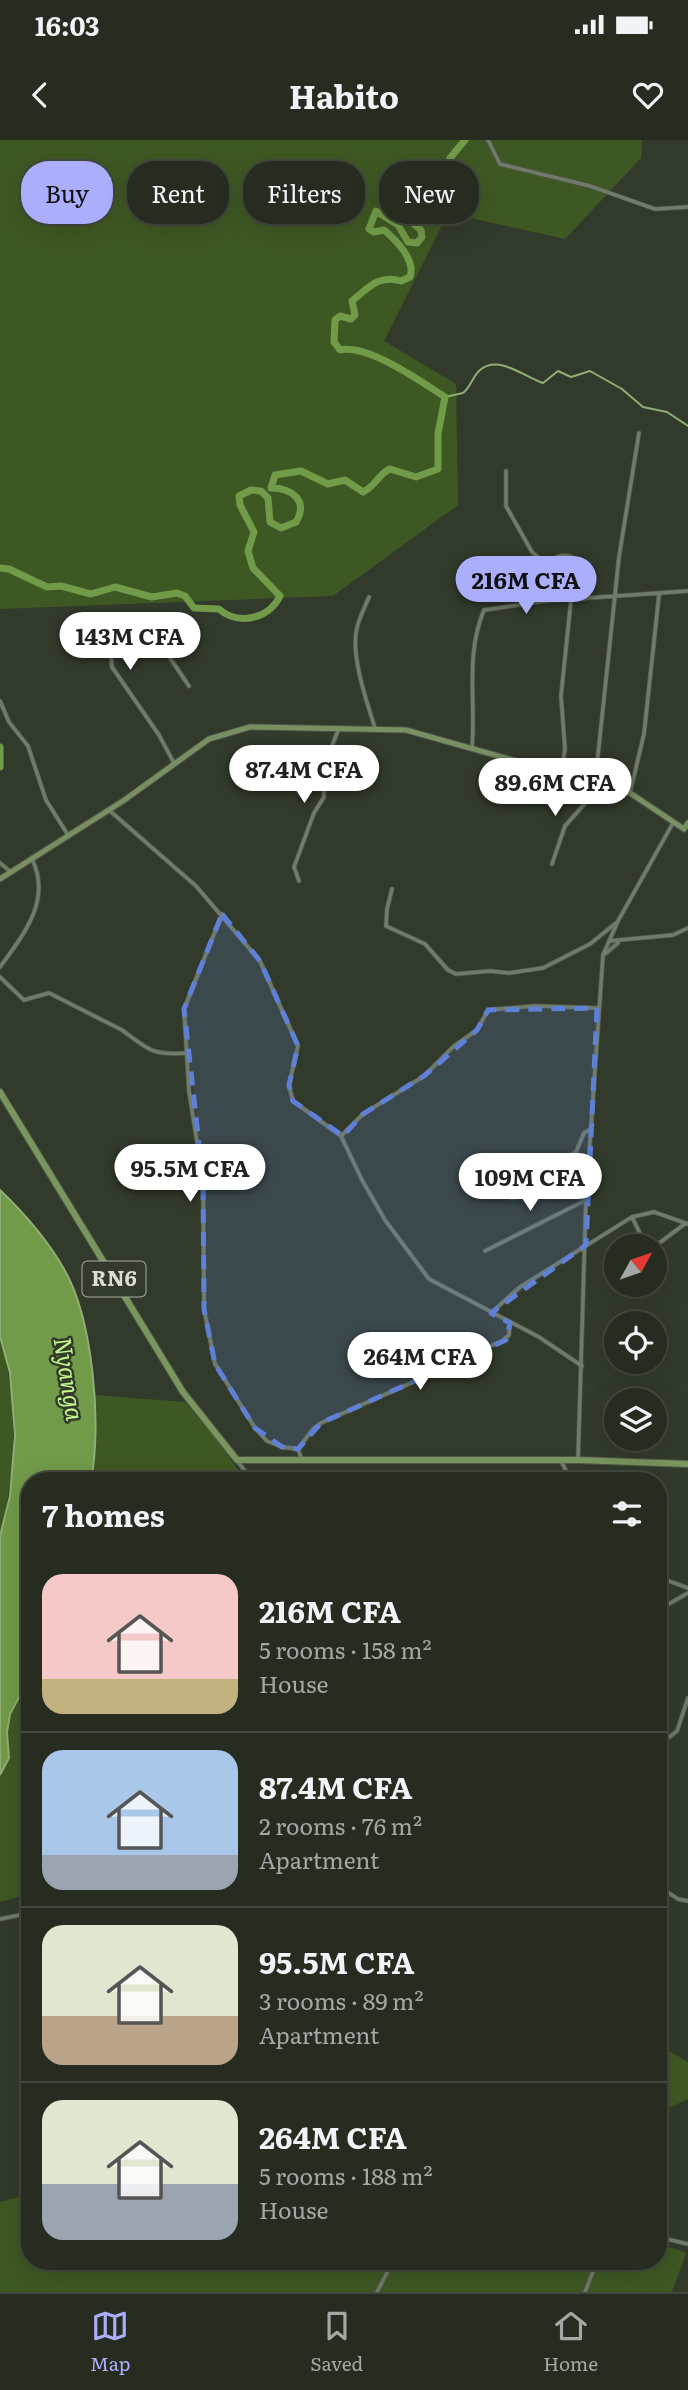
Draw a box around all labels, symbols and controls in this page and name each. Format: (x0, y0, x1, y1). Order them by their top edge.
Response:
text: 16:03 (35, 5, 100, 44)
text: Habito (289, 71, 399, 119)
icon: back (21, 76, 59, 114)
icon: heart (629, 76, 667, 114)
chip: Buy (21, 161, 113, 224)
chip: Rent (127, 161, 229, 224)
chip: Filters (243, 161, 365, 224)
chip: New (379, 161, 479, 224)
pin: 216M CFA (454, 556, 598, 616)
text: 216M CFA (472, 562, 580, 596)
pin: 143M CFA (58, 612, 202, 672)
text: 143M CFA (76, 618, 184, 652)
pin: 87.4M CFA (224, 746, 384, 805)
text: 87.4M CFA (245, 751, 363, 785)
pin: 89.6M CFA (475, 758, 635, 818)
text: 89.6M CFA (494, 764, 616, 798)
pin: 95.5M CFA (110, 1144, 270, 1204)
text: 95.5M CFA (130, 1150, 250, 1184)
pin: 109M CFA (458, 1154, 602, 1213)
text: 109M CFA (475, 1159, 585, 1193)
north arrow (604, 1234, 667, 1297)
map controls (604, 1234, 667, 1451)
road number: RN6 (82, 1262, 146, 1296)
button: locate (604, 1311, 667, 1374)
pin: 264M CFA (348, 1332, 492, 1392)
water label: Nyanga (47, 1334, 94, 1423)
text: 264M CFA (363, 1338, 477, 1372)
button: layers (604, 1388, 667, 1451)
text: 7 homes (42, 1492, 165, 1536)
icon: filters (608, 1495, 646, 1533)
text: 216M CFA (259, 1588, 401, 1632)
icon: home (98, 1602, 182, 1686)
text: 5 rooms · 158 m² (259, 1632, 432, 1666)
text: House (259, 1666, 328, 1700)
text: 87.4M CFA (259, 1764, 412, 1808)
icon: home (98, 1778, 182, 1862)
text: 2 rooms · 76 m² (259, 1808, 422, 1842)
text: Apartment (259, 1842, 379, 1876)
text: 95.5M CFA (259, 1939, 415, 1983)
icon: home (98, 1953, 182, 2037)
text: 3 rooms · 89 m² (259, 1983, 424, 2017)
text: Apartment (259, 2017, 379, 2051)
text: 264M CFA (259, 2114, 407, 2158)
icon: home (98, 2128, 182, 2212)
text: 5 rooms · 188 m² (259, 2158, 433, 2192)
text: House (259, 2192, 328, 2226)
tab: Map (90, 2307, 130, 2377)
tab: Saved (310, 2307, 363, 2377)
tab: Home (543, 2307, 598, 2377)

